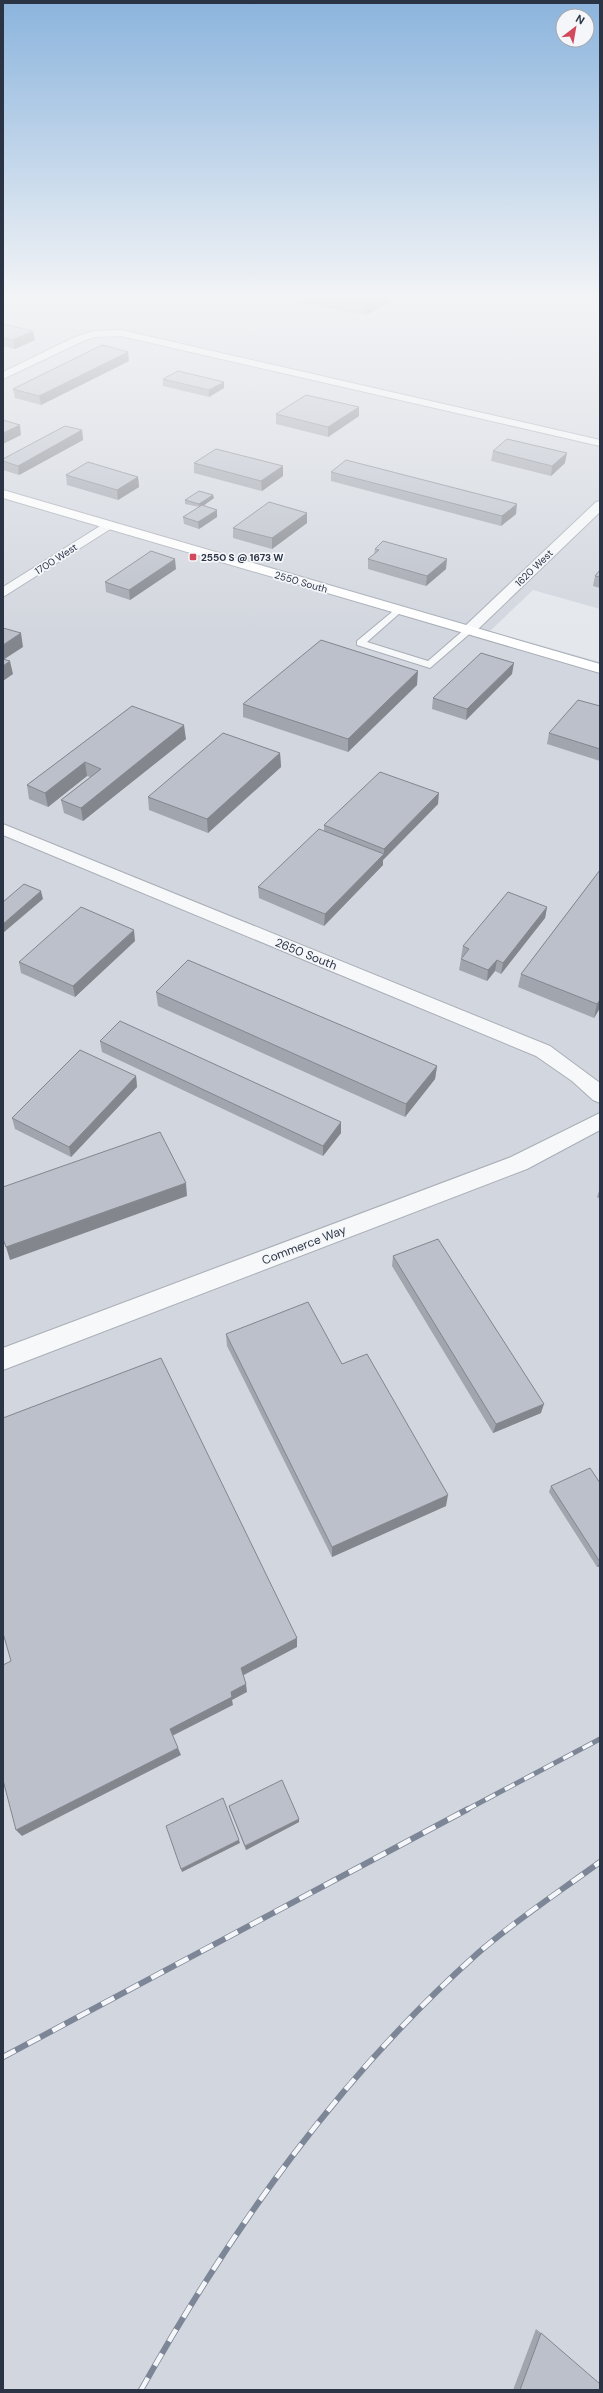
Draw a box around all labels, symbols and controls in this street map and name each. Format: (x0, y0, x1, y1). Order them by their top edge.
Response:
north arrow (555, 8, 595, 48)
text: N (573, 11, 587, 27)
street label: 1700 West (32, 540, 80, 578)
street label: 1620 West (512, 547, 556, 589)
place label: 2550 S @ 1673 W (201, 551, 284, 564)
marker: 2550 S @ 1673 W (188, 552, 198, 562)
street label: 2550 South (273, 568, 329, 596)
street label: 2650 South (273, 934, 339, 974)
street label: Commerce Way (260, 1221, 349, 1268)

